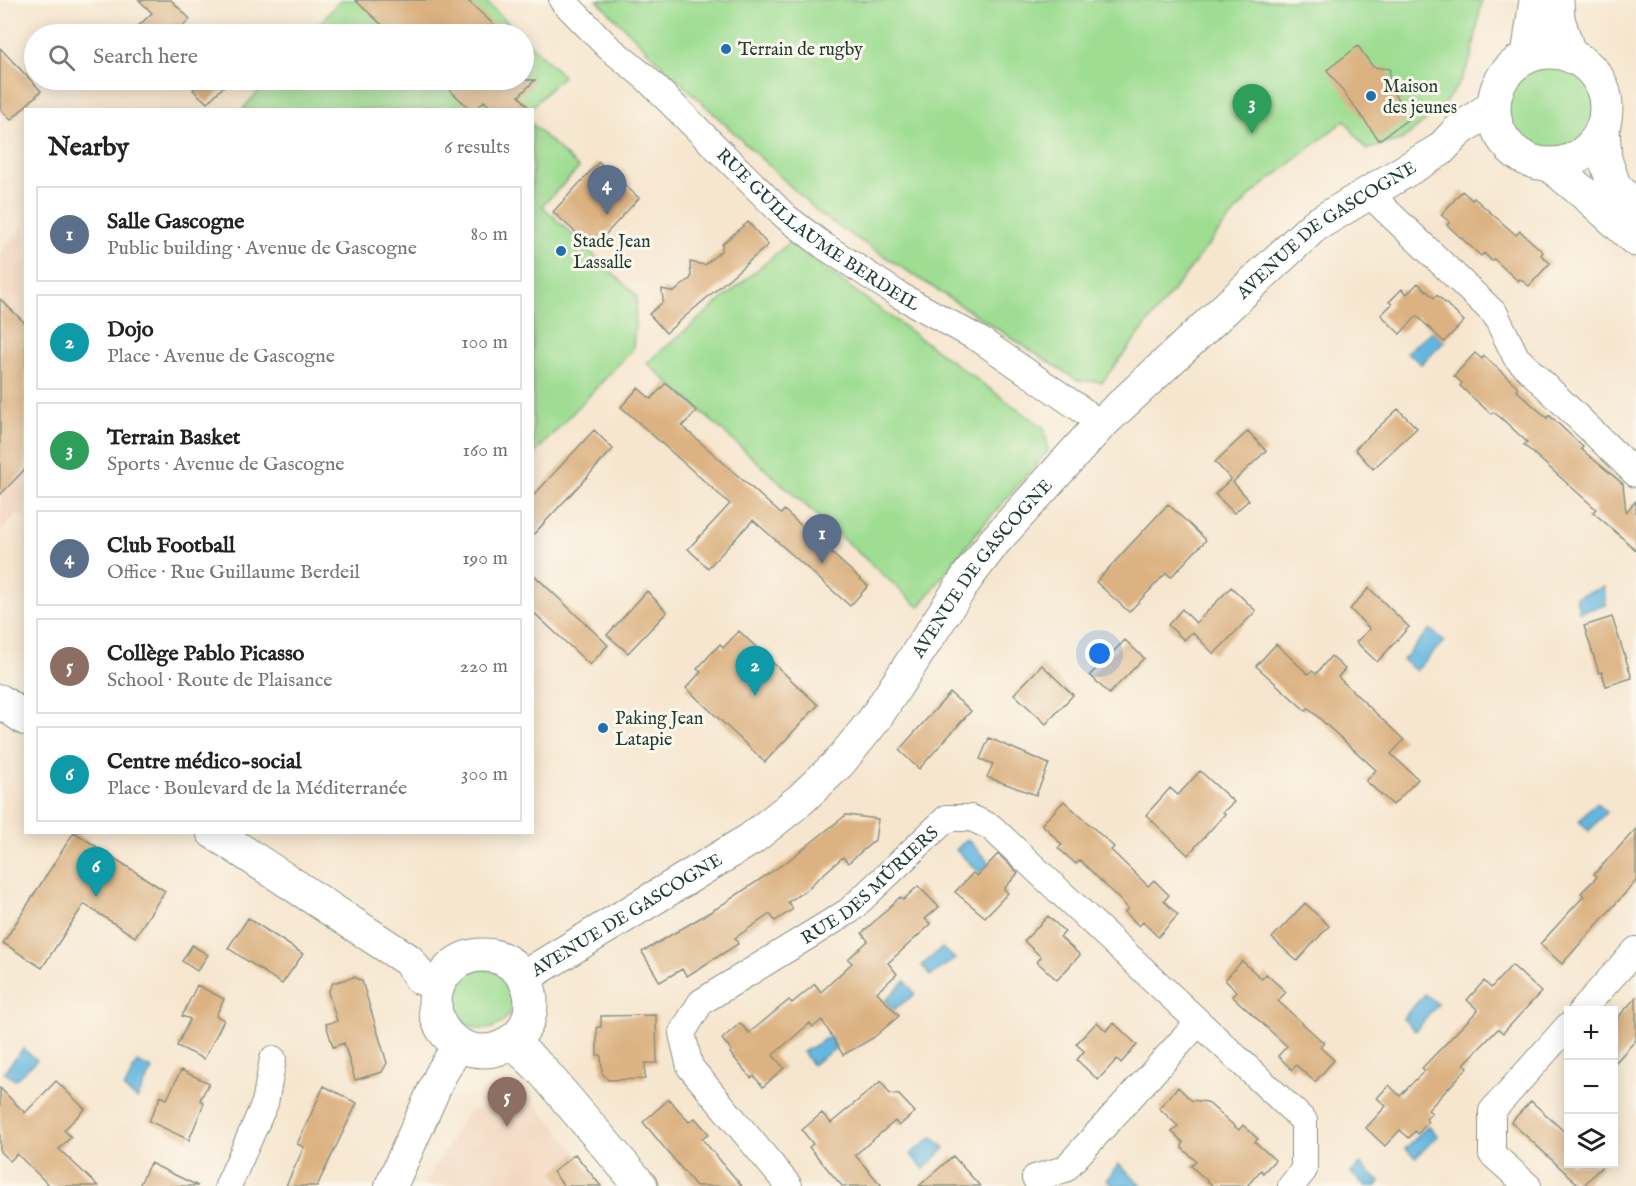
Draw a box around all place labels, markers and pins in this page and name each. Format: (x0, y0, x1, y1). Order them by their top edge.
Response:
place label: Terrain de rugby (738, 39, 863, 62)
marker: Terrain de rugby (719, 42, 733, 56)
place label: Maison des jeunes (1383, 76, 1457, 120)
pin: 3 (1232, 84, 1272, 134)
marker: Maison des jeunes (1364, 89, 1378, 103)
pin: 4 (588, 166, 626, 215)
place label: Stade Jean Lassalle (573, 231, 651, 275)
marker: Stade Jean Lassalle (554, 244, 568, 258)
pin: 1 (802, 514, 842, 564)
pin: 2 (736, 646, 774, 696)
place label: Paking Jean Latapie (615, 708, 704, 752)
marker: Paking Jean Latapie (596, 721, 610, 735)
pin: 6 (76, 848, 116, 897)
pin: 5 (488, 1078, 526, 1127)

